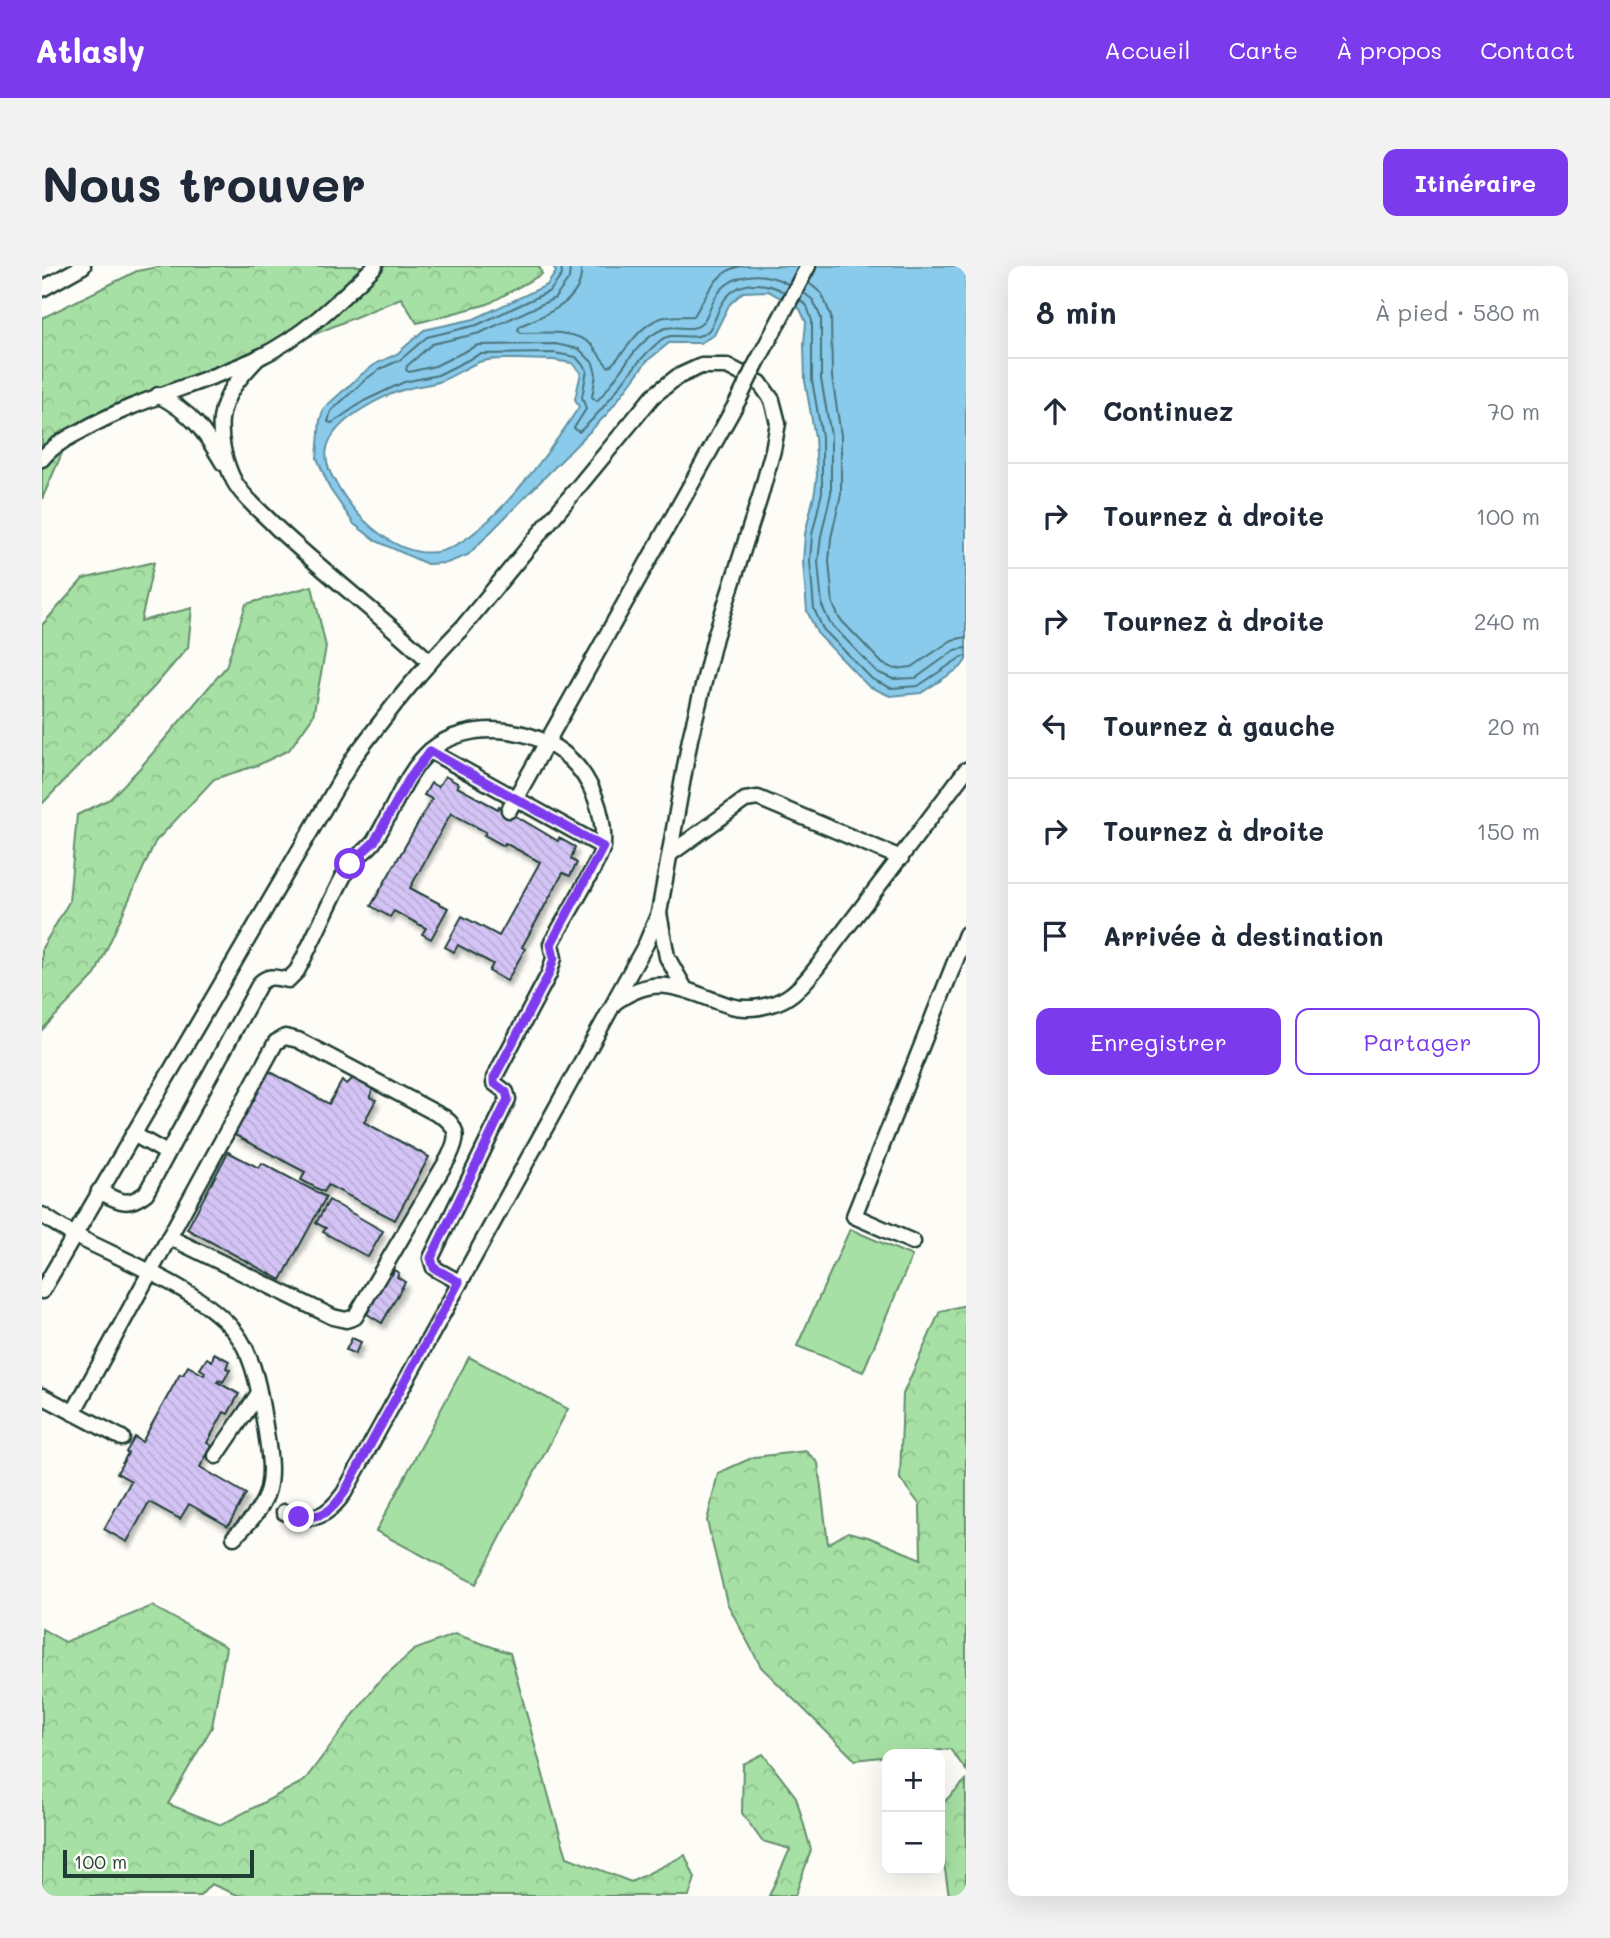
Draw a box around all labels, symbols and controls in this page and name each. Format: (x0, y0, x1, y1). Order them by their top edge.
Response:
text: Atlasly (35, 28, 145, 71)
text: Accueil (1104, 34, 1190, 65)
text: Carte (1228, 34, 1298, 65)
text: À propos (1336, 34, 1442, 65)
text: Contact (1480, 34, 1575, 65)
button: Itinéraire (1383, 149, 1568, 216)
text: Nous trouver (42, 151, 366, 214)
text: 8 min (1036, 292, 1117, 332)
text: À pied · 580 m (1375, 297, 1540, 327)
icon: ahead (1036, 392, 1074, 430)
text: Continuez (1103, 394, 1233, 428)
text: 70 m (1487, 396, 1540, 426)
icon: right (1036, 497, 1074, 535)
text: Tournez à droite (1103, 499, 1324, 533)
text: 100 m (1476, 501, 1540, 531)
icon: right (1036, 602, 1074, 640)
text: Tournez à droite (1103, 604, 1324, 638)
text: 240 m (1474, 606, 1540, 636)
icon: left (1036, 707, 1074, 745)
text: Tournez à gauche (1103, 709, 1335, 743)
text: 20 m (1487, 711, 1540, 741)
icon: right (1036, 812, 1074, 850)
text: Tournez à droite (1103, 814, 1324, 848)
text: 150 m (1476, 816, 1540, 846)
route start (334, 848, 365, 879)
icon: arrive (1036, 917, 1074, 955)
text: Arrivée à destination (1103, 919, 1383, 953)
button: Enregistrer (1036, 1008, 1281, 1075)
button: Partager (1295, 1008, 1540, 1075)
route end (283, 1501, 314, 1532)
map controls (882, 1749, 945, 1875)
button: + (882, 1749, 945, 1812)
button: − (882, 1812, 945, 1875)
scale bar (63, 1847, 254, 1879)
text: 100 m (74, 1849, 127, 1874)

